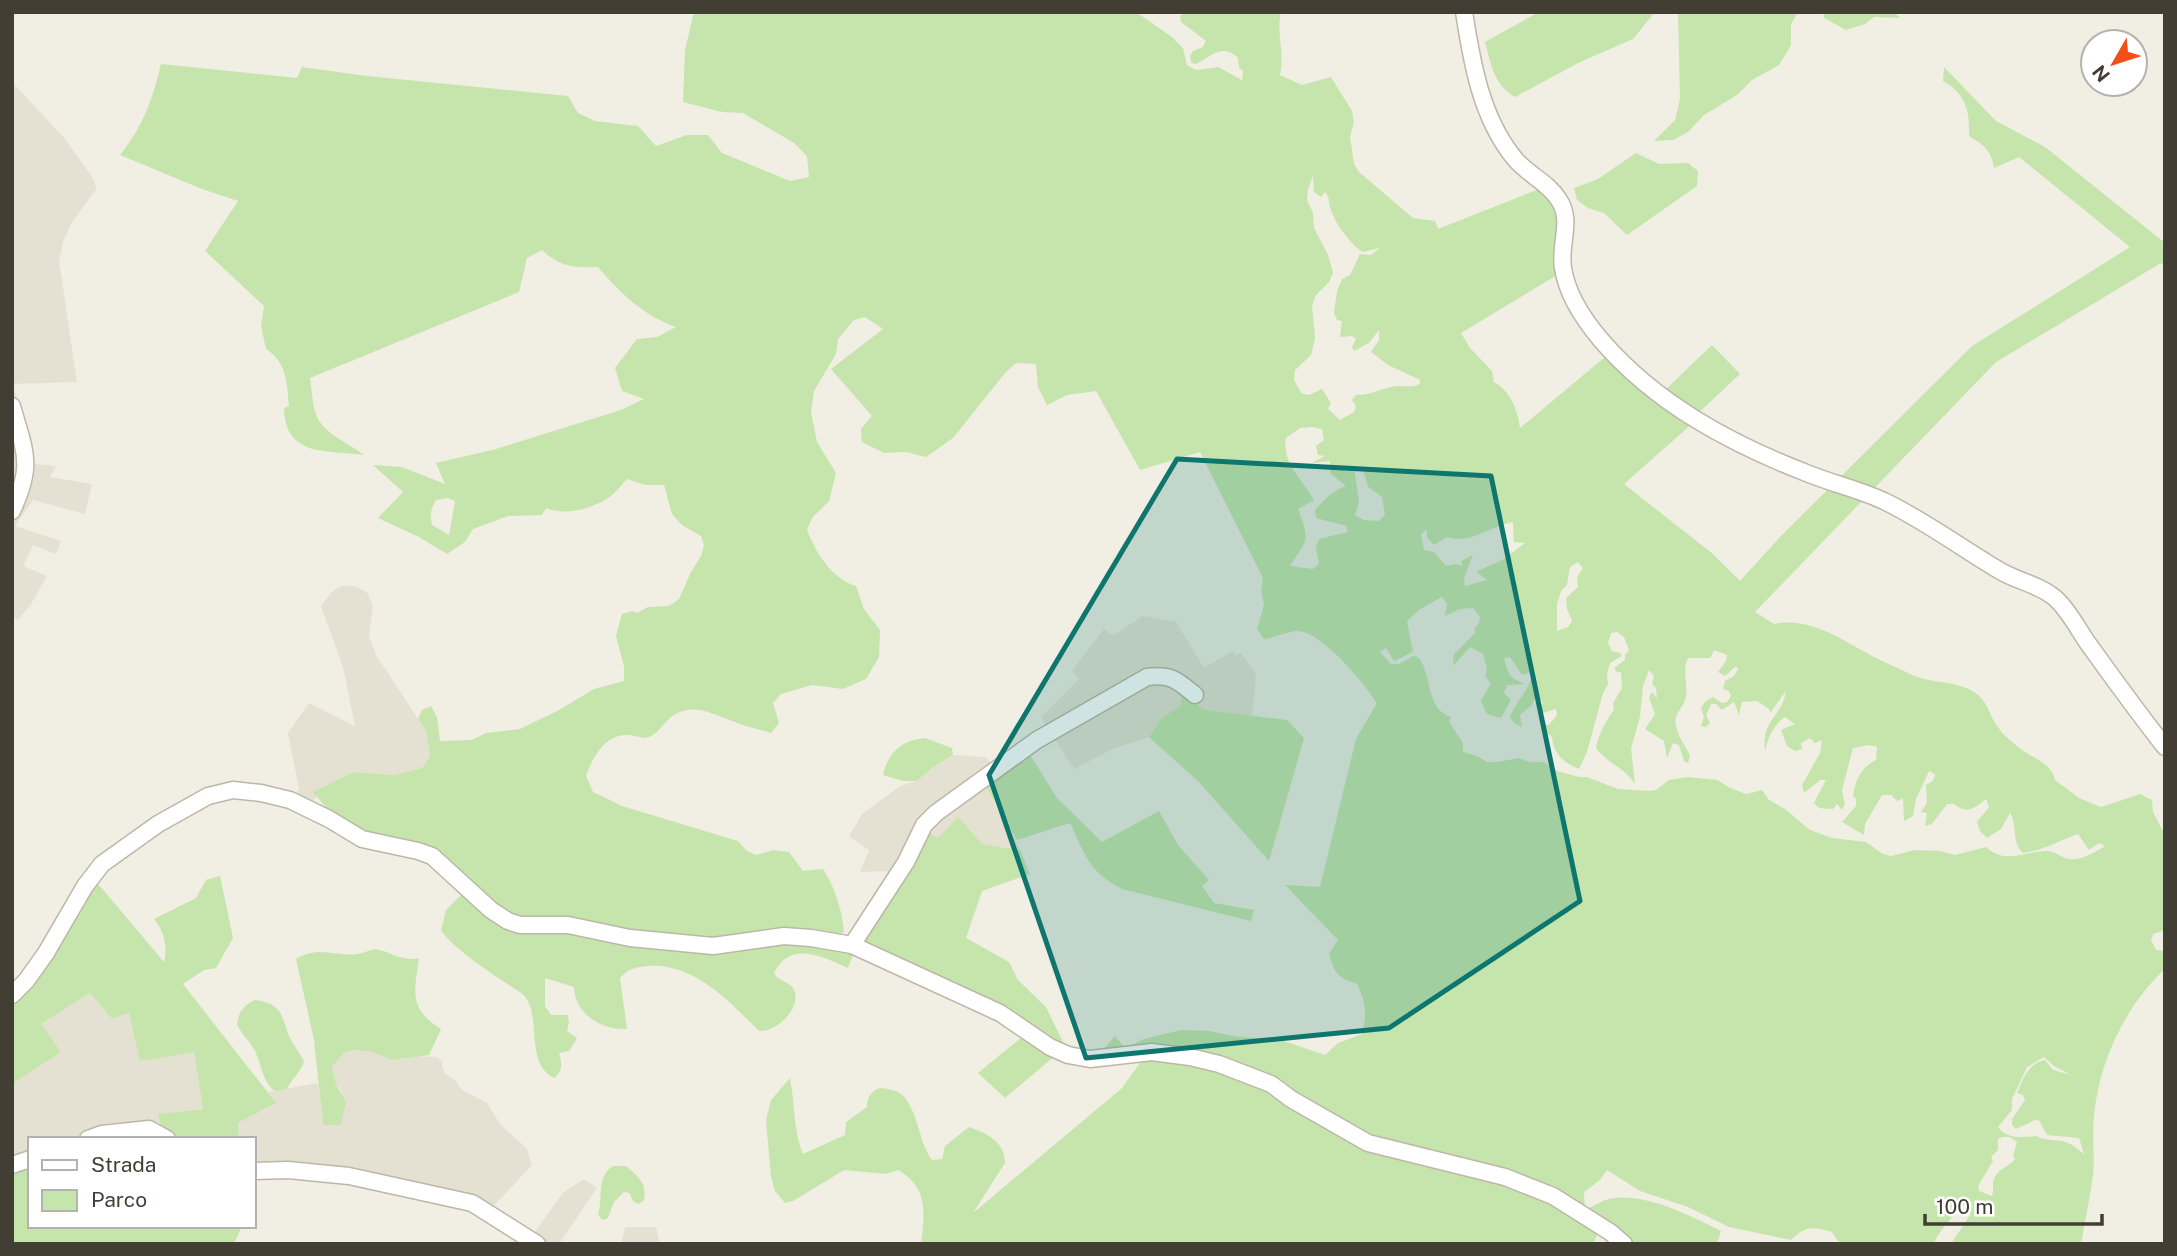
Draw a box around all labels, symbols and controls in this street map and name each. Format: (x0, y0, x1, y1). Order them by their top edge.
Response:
north arrow (2079, 28, 2149, 98)
text: N (2088, 61, 2114, 86)
legend (28, 1137, 256, 1228)
text: Strada (91, 1152, 156, 1177)
scale bar (1925, 1182, 2102, 1226)
text: Parco (91, 1187, 147, 1212)
text: 100 m (1936, 1194, 1993, 1219)

